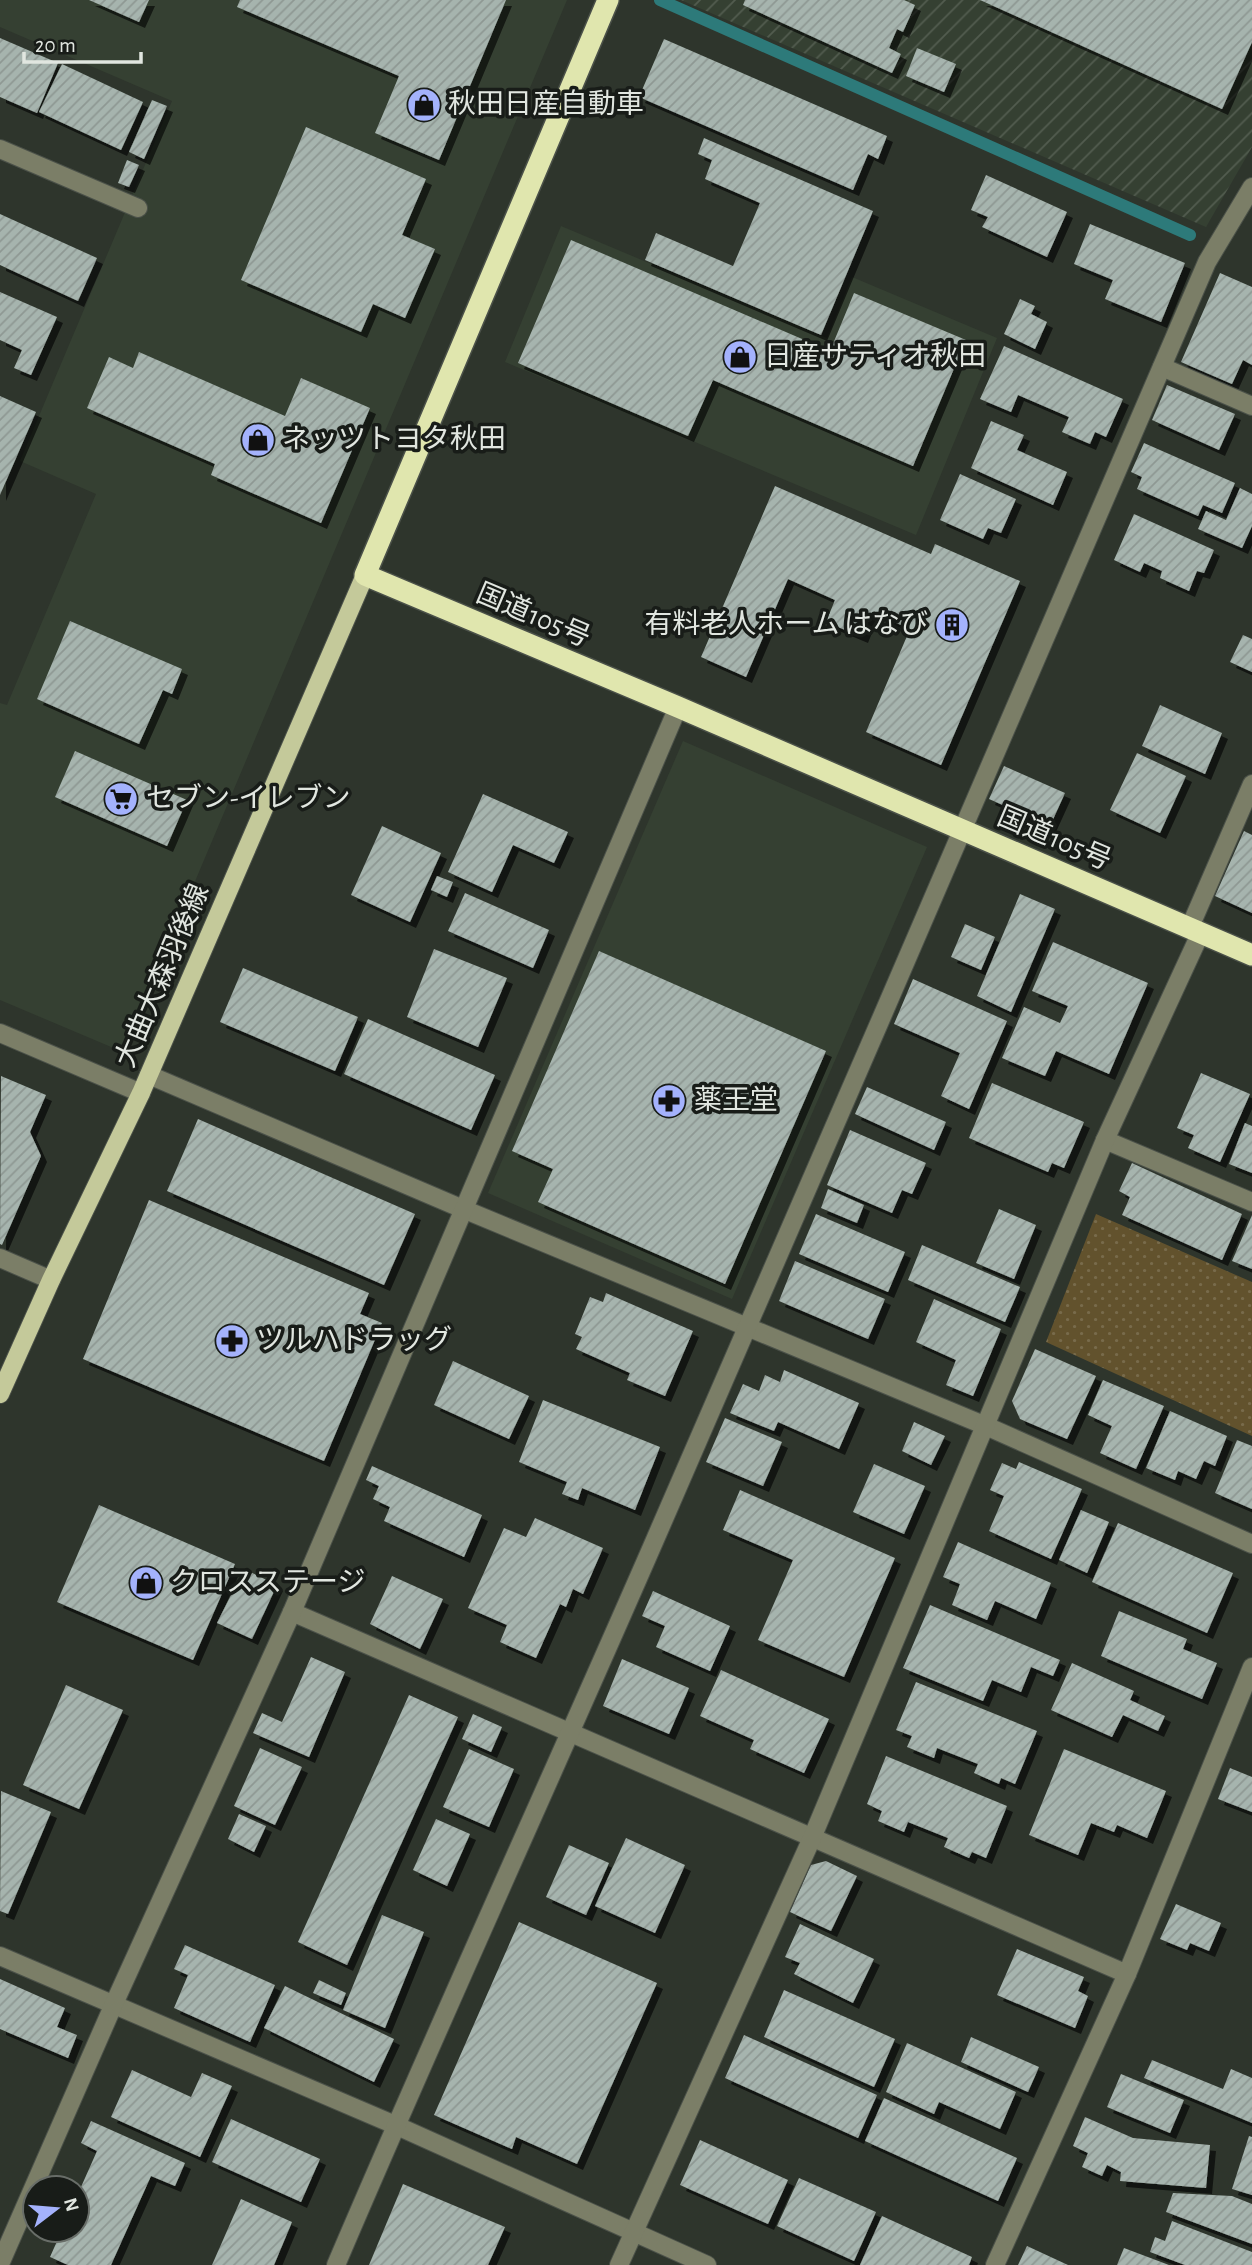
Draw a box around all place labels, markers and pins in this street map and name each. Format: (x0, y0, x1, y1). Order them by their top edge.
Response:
shop icon: 秋田日産自動車 (405, 86, 443, 124)
place label: 秋田日産自動車 (448, 89, 644, 119)
shop icon: 日産サティオ秋田 (721, 338, 759, 376)
place label: 日産サティオ秋田 (764, 341, 986, 371)
shop icon: ネッツトヨタ秋田 (239, 421, 277, 459)
place label: ネッツトヨタ秋田 (282, 424, 506, 454)
building icon: 有料老人ホーム はなび (933, 606, 971, 644)
place label: 有料老人ホーム はなび (644, 609, 928, 639)
supermarket icon: セブン-イレブン (102, 780, 140, 818)
place label: セブン-イレブン (146, 783, 351, 813)
pharmacy icon: 薬王堂 (650, 1082, 688, 1120)
place label: 薬王堂 (694, 1085, 778, 1115)
pharmacy icon: ツルハドラッグ (213, 1322, 251, 1360)
place label: ツルハドラッグ (256, 1325, 452, 1355)
shop icon: クロスステージ (127, 1564, 165, 1602)
place label: クロスステージ (170, 1568, 365, 1597)

